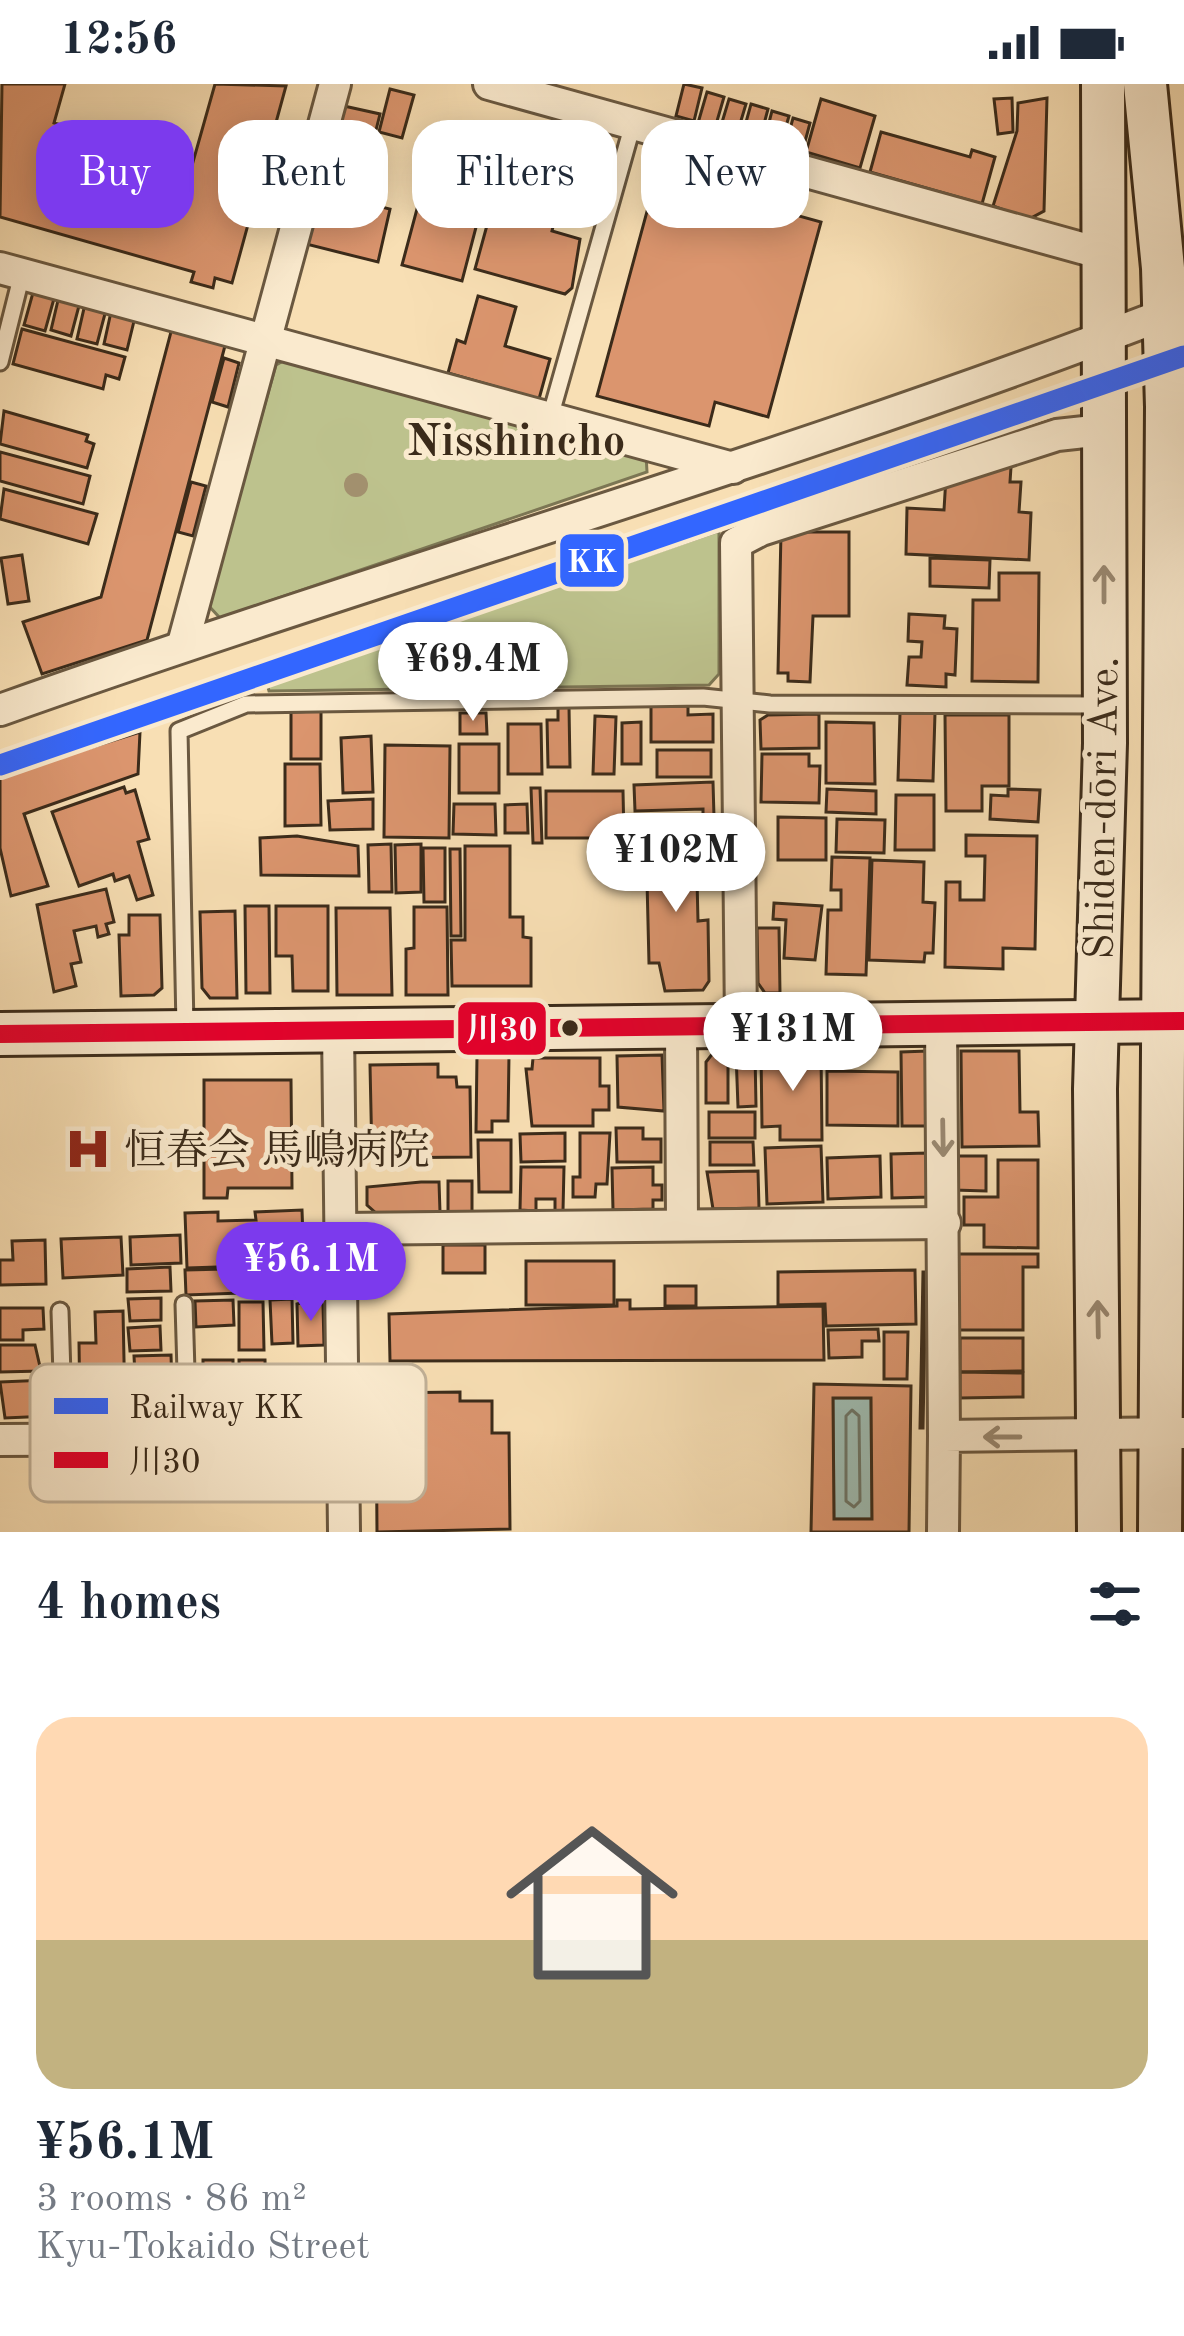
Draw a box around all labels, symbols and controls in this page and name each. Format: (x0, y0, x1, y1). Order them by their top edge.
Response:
text: 12:56 (60, 19, 177, 64)
chip: Buy (36, 120, 194, 228)
chip: Rent (218, 120, 388, 228)
chip: Filters (412, 120, 617, 228)
chip: New (641, 120, 809, 228)
district label: Nisshincho (407, 421, 625, 466)
line badge: KK (558, 532, 626, 589)
text: KK (567, 547, 617, 580)
one-way arrow (1093, 565, 1115, 604)
pin: ¥69.4M (375, 622, 571, 724)
text: ¥69.4M (405, 641, 541, 680)
street label: Shiden-dōri Ave. (1080, 656, 1128, 960)
pin: ¥102M (592, 813, 760, 915)
text: ¥102M (613, 832, 739, 871)
pin: ¥131M (709, 992, 877, 1094)
line badge: 川30 (456, 1000, 548, 1057)
text: ¥131M (730, 1011, 856, 1050)
text: 川30 (466, 1013, 538, 1048)
unlabelled marker (559, 1017, 581, 1039)
one-way arrow (932, 1118, 955, 1157)
hospital icon: 恒春会 馬嶋病院 (63, 1124, 113, 1174)
place label: 恒春会 馬嶋病院 (124, 1128, 430, 1174)
pin: ¥56.1M (213, 1222, 409, 1324)
text: ¥56.1M (243, 1241, 379, 1280)
one-way arrow (1087, 1300, 1110, 1339)
legend (30, 1364, 426, 1502)
text: Railway KK (129, 1393, 304, 1426)
one-way arrow (983, 1425, 1022, 1448)
text: 川30 (129, 1446, 200, 1480)
icon: filters (1082, 1571, 1148, 1637)
text: 4 homes (36, 1579, 221, 1630)
icon: home (484, 1795, 700, 2011)
text: ¥56.1M (36, 2119, 214, 2170)
text: 3 rooms · 86 m² (36, 2180, 307, 2219)
text: Kyu-Tokaido Street (36, 2228, 370, 2267)

